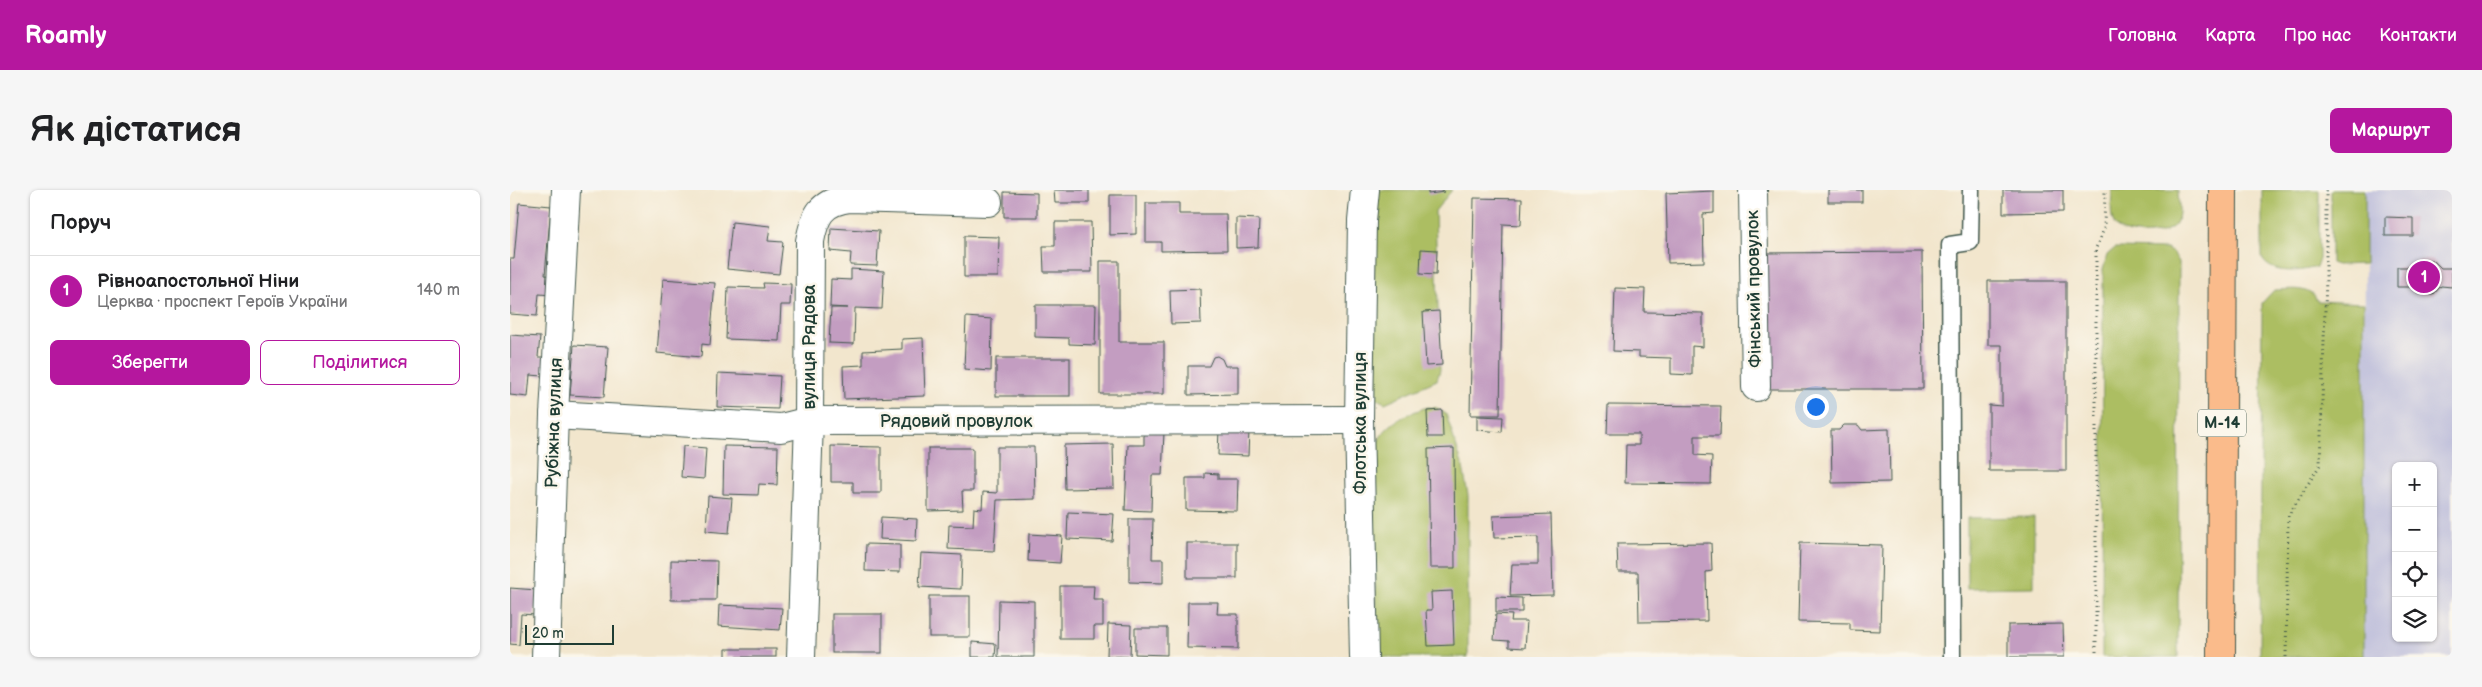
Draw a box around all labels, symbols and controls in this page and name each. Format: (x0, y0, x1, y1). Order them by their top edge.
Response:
text: Roamly (25, 21, 106, 50)
text: Головна (2108, 25, 2177, 46)
text: Карта (2205, 25, 2256, 46)
text: Про нас (2284, 25, 2351, 46)
text: Контакти (2379, 25, 2457, 46)
button: Маршрут (2330, 108, 2452, 153)
text: Як дістатися (30, 109, 242, 152)
street label: Фінський провулок (1742, 209, 1766, 368)
text: Поруч (50, 210, 111, 235)
pin: 1 (2408, 258, 2440, 296)
text: Рівноапостольної Ніни (97, 270, 299, 293)
text: 1 (63, 281, 69, 300)
text: 140 m (417, 281, 460, 300)
street label: вулиця Рядова (799, 284, 820, 410)
text: Церква · проспект Героїв України (97, 293, 348, 312)
button: Зберегти (50, 340, 250, 385)
button: Поділитися (260, 340, 460, 385)
street label: Флотська вулиця (1350, 352, 1371, 494)
street label: Рубіжна вулиця (541, 357, 567, 489)
your location (1803, 394, 1829, 420)
road number: М-14 (2198, 410, 2246, 437)
street label: Рядовий провулок (879, 411, 1033, 432)
map controls (2392, 462, 2437, 642)
button: + (2392, 462, 2437, 507)
button: − (2392, 507, 2437, 552)
button: locate (2392, 552, 2437, 597)
button: layers (2392, 597, 2437, 642)
scale bar (525, 622, 614, 645)
text: 20 m (532, 625, 564, 642)

